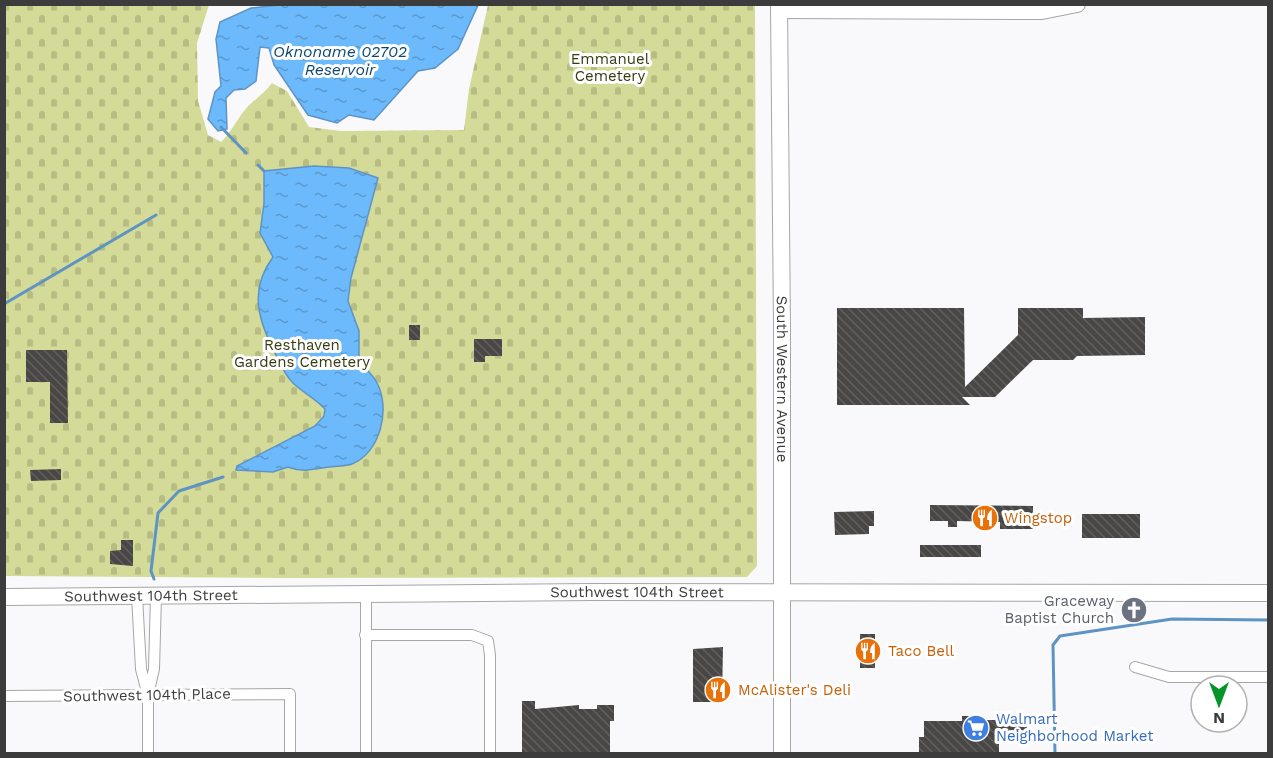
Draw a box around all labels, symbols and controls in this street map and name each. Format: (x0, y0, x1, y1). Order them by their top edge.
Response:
water label: Oknoname 02702 Reservoir (273, 42, 407, 79)
park label: Emmanuel Cemetery (571, 50, 650, 85)
street label: South Western Avenue (773, 296, 791, 462)
park label: Resthaven Gardens Cemetery (234, 336, 370, 371)
restaurant icon: Wingstop (970, 503, 1000, 533)
place label: Wingstop (1004, 509, 1072, 527)
street label: Southwest 104th Street (550, 583, 725, 601)
street label: Southwest 104th Street (64, 586, 239, 605)
place label: Graceway Baptist Church (1004, 592, 1114, 627)
church icon: Graceway Baptist Church (1119, 595, 1149, 625)
restaurant icon: Taco Bell (853, 636, 883, 666)
place label: Taco Bell (888, 642, 955, 660)
north arrow (1189, 674, 1249, 734)
restaurant icon: McAlister's Deli (703, 675, 733, 705)
place label: McAlister's Deli (738, 681, 851, 699)
street label: Southwest 104th Place (63, 685, 231, 705)
text: N (1213, 709, 1225, 728)
place label: Walmart Neighborhood Market (996, 710, 1154, 745)
supermarket icon: Walmart Neighborhood Market (961, 713, 991, 743)

